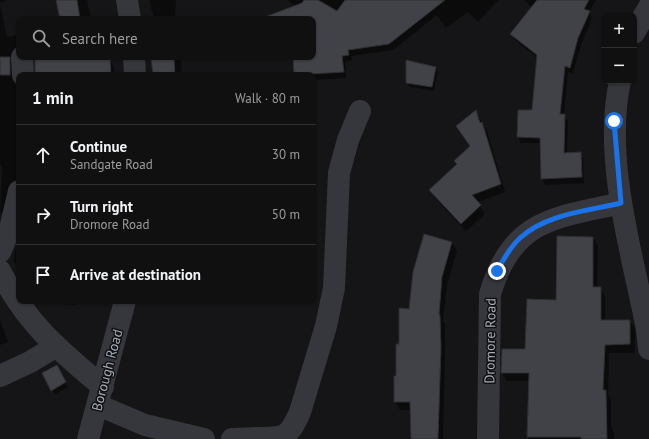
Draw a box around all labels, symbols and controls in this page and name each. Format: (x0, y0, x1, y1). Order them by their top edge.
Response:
map controls (601, 12, 637, 84)
button: + (601, 12, 637, 48)
search box (16, 16, 316, 60)
icon: search (30, 27, 52, 49)
text: Search here (62, 29, 138, 48)
button: − (601, 48, 637, 84)
text: 1 min (32, 87, 73, 109)
text: Walk · 80 m (235, 90, 300, 107)
route start (605, 112, 623, 130)
text: Continue (70, 137, 127, 156)
icon: ahead (32, 144, 54, 166)
text: 30 m (272, 146, 300, 163)
text: Sandgate Road (70, 156, 153, 173)
text: Turn right (70, 197, 133, 216)
icon: right (32, 204, 54, 226)
text: 50 m (272, 206, 300, 223)
text: Dromore Road (70, 216, 149, 233)
route end (488, 262, 506, 280)
icon: arrive (32, 264, 54, 286)
text: Arrive at destination (70, 265, 201, 284)
street label: Dromore Road (480, 298, 500, 384)
street label: Borough Road (87, 327, 127, 413)

